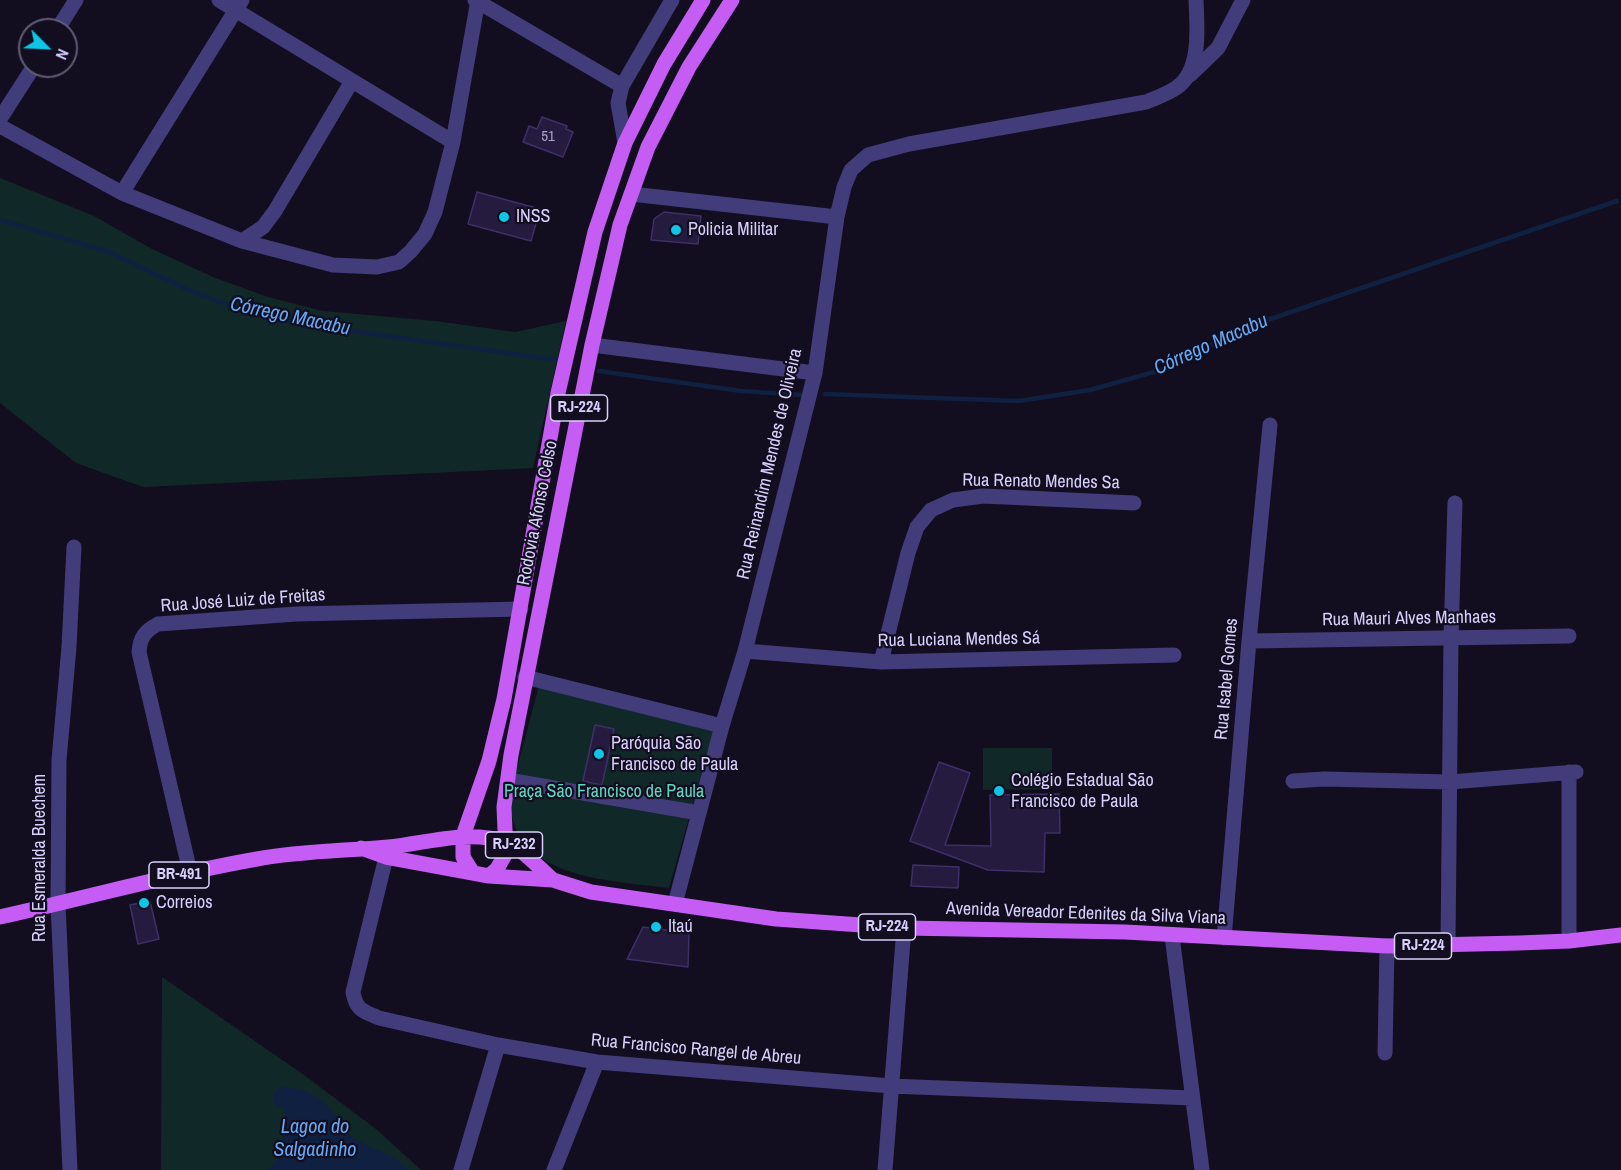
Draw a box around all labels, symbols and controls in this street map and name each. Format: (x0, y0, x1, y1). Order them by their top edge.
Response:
north arrow (18, 18, 78, 78)
text: N (51, 46, 75, 63)
house number: 51 (541, 128, 555, 146)
place label: INSS (516, 206, 550, 228)
marker: INSS (497, 210, 511, 224)
place label: Policia Militar (688, 219, 778, 241)
marker: Policia Militar (669, 223, 683, 237)
water label: Córrego Macabu (228, 293, 352, 341)
water label: Córrego Macabu (1150, 309, 1272, 381)
street label: Rua Reinandim Mendes de Oliveira (733, 346, 807, 582)
road number: RJ-224 (550, 395, 608, 421)
street label: Rodovia Afonso Celso (513, 439, 563, 587)
street label: Rua Renato Mendes Sa (962, 470, 1120, 494)
street label: Rua José Luiz de Freitas (160, 584, 326, 618)
street label: Rua Mauri Alves Manhaes (1322, 607, 1496, 631)
street label: Rua Isabel Gomes (1211, 617, 1243, 741)
street label: Rua Luciana Mendes Sá (878, 628, 1040, 652)
place label: Paróquia São Francisco de Paula (611, 733, 738, 776)
marker: Paróquia São Francisco de Paula (592, 747, 606, 761)
place label: Colégio Estadual São Francisco de Paula (1011, 770, 1154, 812)
street label: Rua Esmeralda Buechem (29, 774, 51, 942)
park label: Praça São Francisco de Paula (504, 781, 704, 803)
marker: Colégio Estadual São Francisco de Paula (992, 784, 1006, 798)
road number: RJ-232 (486, 832, 542, 858)
road number: BR-491 (149, 862, 209, 888)
place label: Correios (156, 892, 213, 914)
marker: Correios (137, 896, 151, 910)
street label: Avenida Vereador Edenites da Silva Viana (946, 898, 1226, 930)
road number: RJ-224 (858, 914, 916, 940)
place label: Itaú (668, 916, 693, 938)
marker: Itaú (649, 920, 663, 934)
road number: RJ-224 (1394, 933, 1452, 959)
street label: Rua Francisco Rangel de Abreu (590, 1030, 802, 1070)
water label: Lagoa do Salgadinho (274, 1116, 356, 1163)

